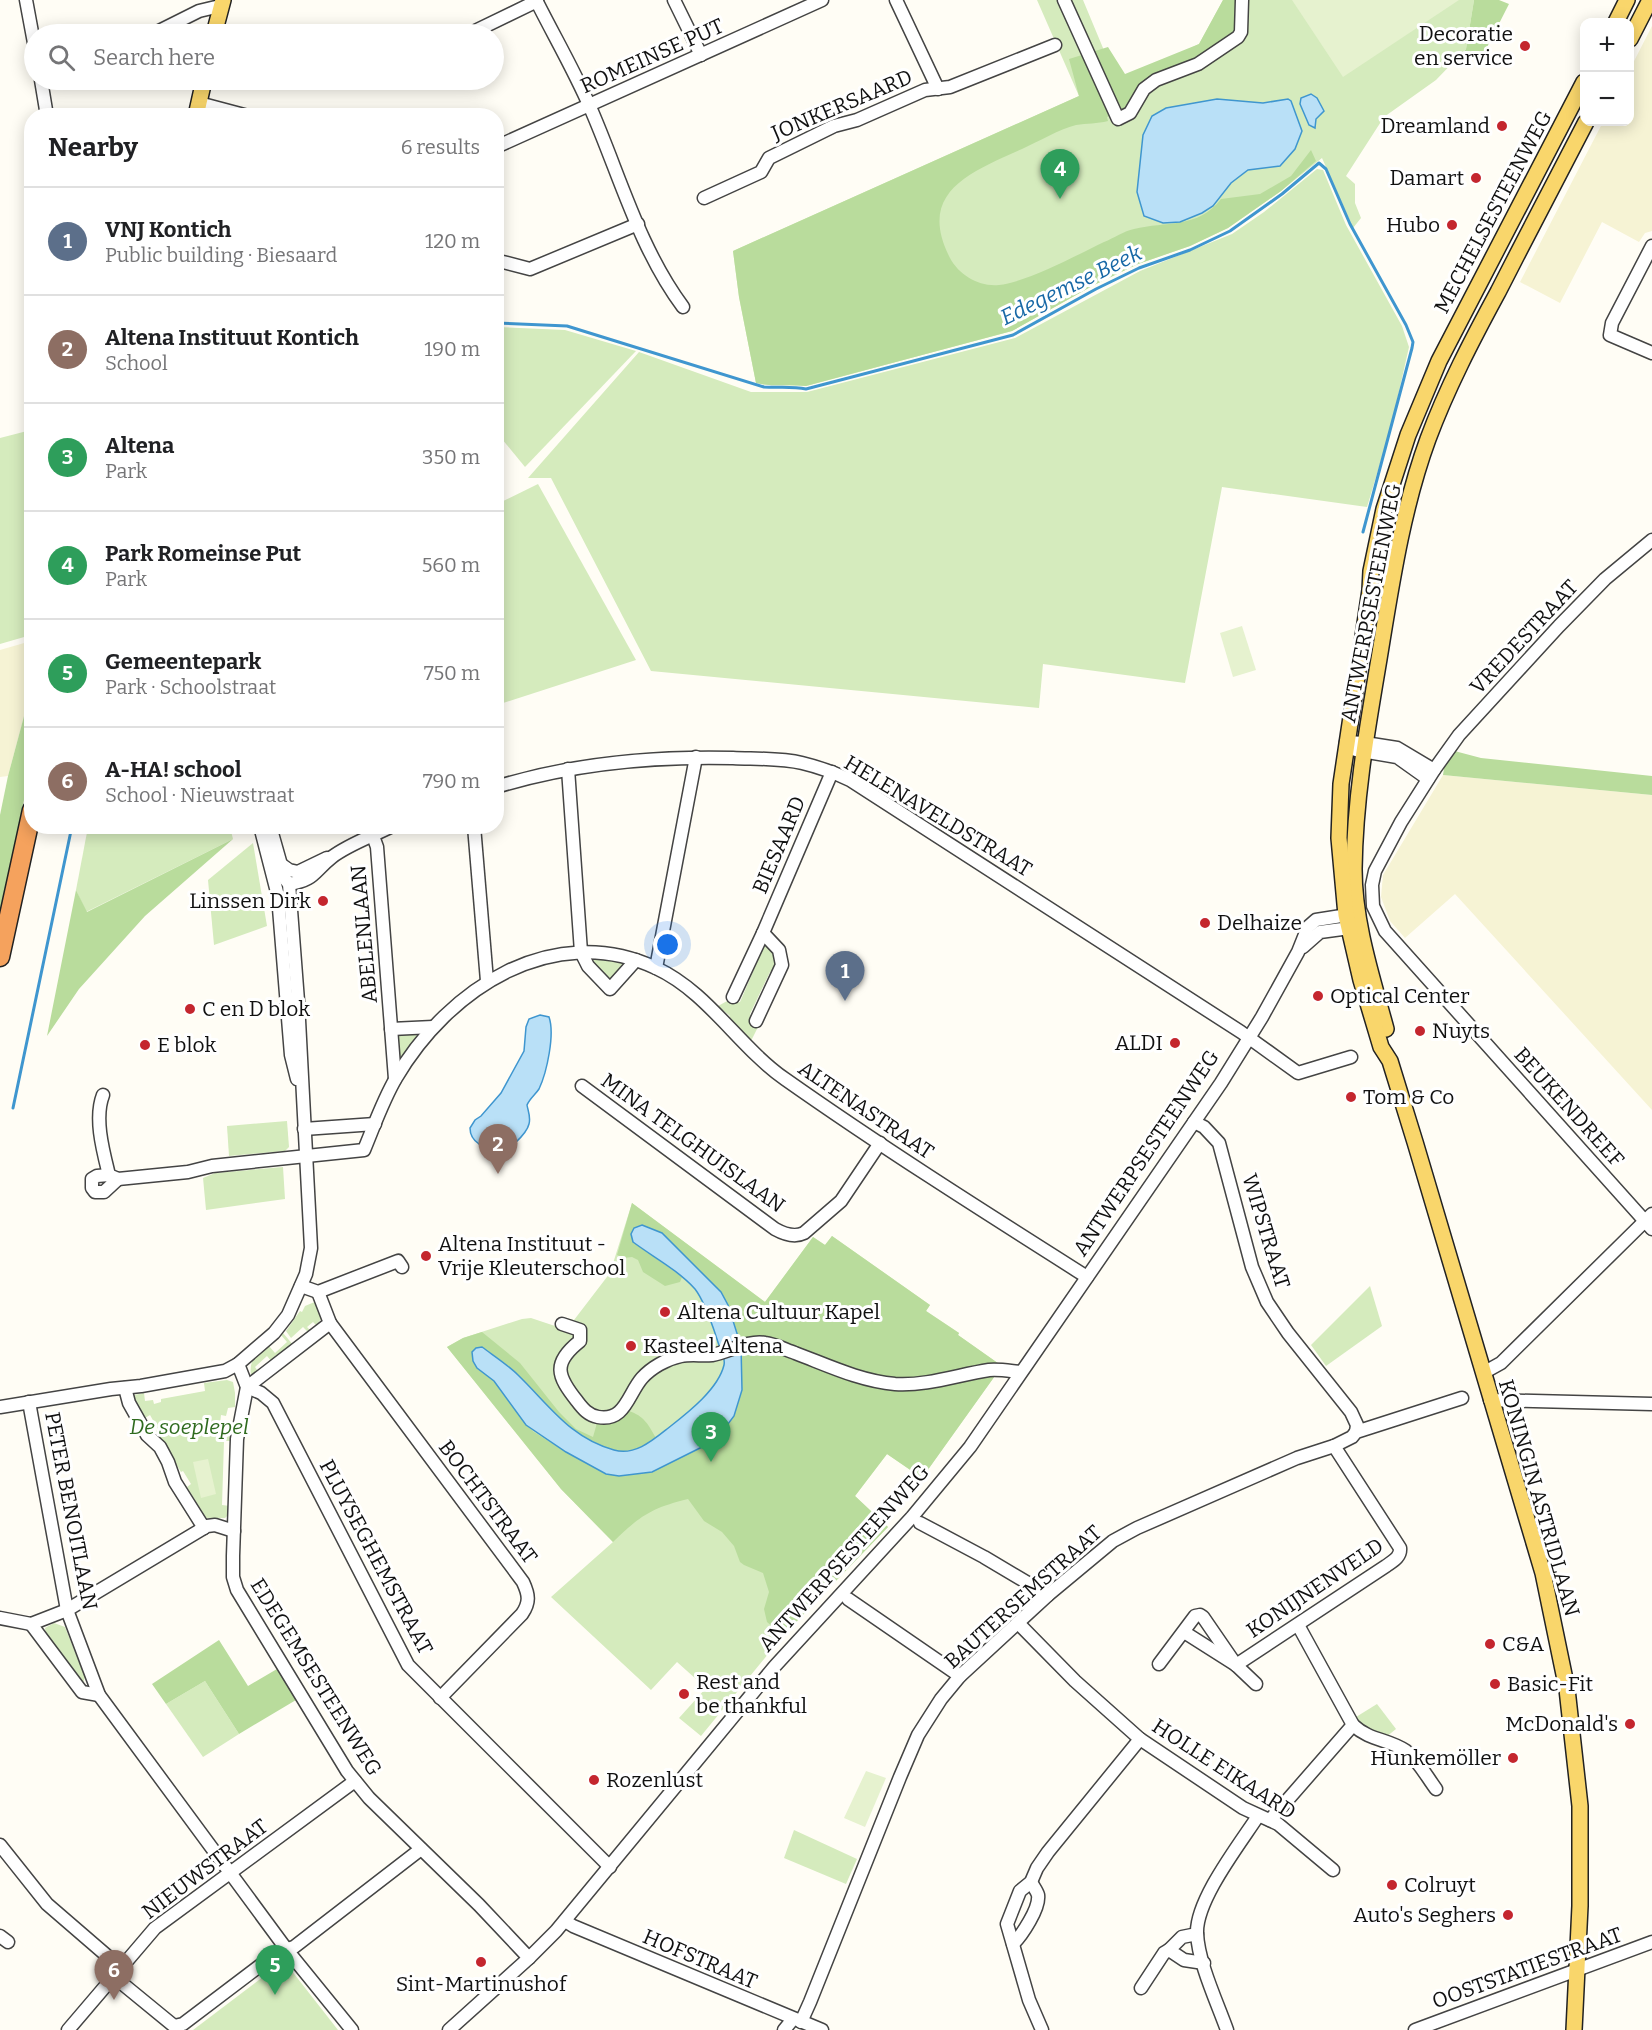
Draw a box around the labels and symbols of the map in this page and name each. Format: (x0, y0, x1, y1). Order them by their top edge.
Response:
street label: ROMEINSE PUT (576, 13, 728, 99)
place label: Decoratie en service (1414, 21, 1513, 71)
marker: Decoratie en service (1518, 39, 1532, 53)
street label: JONKERSAARD (767, 64, 916, 147)
street label: MECHELSESTEENWEG (1429, 106, 1557, 318)
place label: Dreamland (1380, 113, 1490, 139)
marker: Dreamland (1495, 119, 1509, 133)
pin: 4 (1040, 150, 1080, 199)
place label: Damart (1389, 165, 1464, 191)
marker: Damart (1469, 171, 1483, 185)
place label: Hubo (1386, 212, 1440, 238)
marker: Hubo (1445, 218, 1459, 232)
water label: Edegemse Beek (996, 239, 1147, 331)
street label: ANTWERPSESTEENWEG (1335, 481, 1407, 725)
street label: VREDESTRAAT (1464, 574, 1584, 700)
street label: HELENAVELDSTRAAT (839, 750, 1037, 882)
street label: BIESAARD (747, 792, 811, 898)
street label: ABELENLAAN (345, 864, 383, 1004)
place label: Linssen Dirk (189, 888, 311, 914)
marker: Linssen Dirk (316, 894, 330, 908)
place label: Delhaize (1217, 910, 1302, 936)
marker: Delhaize (1198, 916, 1212, 930)
your location (653, 930, 682, 959)
pin: 1 (826, 952, 864, 1001)
place label: Optical Center (1330, 983, 1470, 1009)
marker: Optical Center (1311, 989, 1325, 1003)
place label: C en D blok (202, 996, 310, 1022)
marker: C en D blok (183, 1002, 197, 1016)
place label: Nuyts (1432, 1018, 1490, 1044)
marker: Nuyts (1413, 1024, 1427, 1038)
place label: ALDI (1115, 1030, 1163, 1056)
place label: E blok (157, 1032, 217, 1058)
marker: ALDI (1168, 1036, 1182, 1050)
marker: E blok (138, 1038, 152, 1052)
street label: BEUKENDREEF (1508, 1042, 1630, 1172)
street label: ANTWERPSESTEENWEG (1067, 1045, 1225, 1261)
street label: ALTENASTRAAT (793, 1055, 939, 1165)
street label: MINA TELGHUISLAAN (596, 1068, 790, 1218)
place label: Tom & Co (1363, 1084, 1454, 1110)
marker: Tom & Co (1344, 1090, 1358, 1104)
pin: 2 (478, 1124, 518, 1174)
street label: WIPSTRAAT (1236, 1171, 1296, 1291)
place label: Altena Instituut - Vrije Kleuterschool (438, 1231, 625, 1281)
marker: Altena Instituut - Vrije Kleuterschool (419, 1249, 433, 1263)
place label: Altena Cultuur Kapel (677, 1299, 880, 1325)
marker: Altena Cultuur Kapel (658, 1305, 672, 1319)
place label: Kasteel Altena (643, 1333, 784, 1359)
marker: Kasteel Altena (624, 1339, 638, 1353)
street label: KONINGIN ASTRIDLAAN (1493, 1377, 1585, 1619)
street label: PETER BENOITLAAN (39, 1410, 103, 1612)
pin: 3 (692, 1412, 730, 1462)
park label: De soeplepel (129, 1414, 249, 1440)
street label: BOCHTSTRAAT (433, 1435, 543, 1569)
street label: PLUYSEGHEMSTRAAT (314, 1455, 438, 1659)
street label: ANTWERPSESTEENWEG (753, 1459, 935, 1657)
street label: BAUTERSEMSTRAAT (939, 1520, 1107, 1674)
street label: KONIJNENVELD (1242, 1533, 1388, 1643)
street label: EDEGEMSESTEENWEG (245, 1573, 387, 1781)
place label: C&A (1502, 1631, 1544, 1657)
marker: C&A (1483, 1637, 1497, 1651)
place label: Rest and be thankful (696, 1669, 807, 1719)
place label: Basic-Fit (1507, 1671, 1594, 1697)
marker: Basic-Fit (1488, 1677, 1502, 1691)
marker: Rest and be thankful (677, 1687, 691, 1701)
place label: McDonald's (1505, 1711, 1618, 1737)
street label: HOLLE EIKAARD (1147, 1713, 1301, 1825)
marker: McDonald's (1623, 1717, 1637, 1731)
place label: Hunkemöller (1370, 1745, 1501, 1771)
marker: Hunkemöller (1506, 1751, 1520, 1765)
place label: Rozenlust (606, 1767, 703, 1793)
marker: Rozenlust (587, 1773, 601, 1787)
street label: NIEUWSTRAAT (137, 1813, 273, 1925)
place label: Colruyt (1404, 1872, 1476, 1898)
marker: Colruyt (1385, 1878, 1399, 1892)
place label: Auto's Seghers (1353, 1902, 1496, 1928)
marker: Auto's Seghers (1501, 1908, 1515, 1922)
street label: OOSTSTATIESTRAAT (1428, 1922, 1626, 2014)
street label: HOFSTRAAT (639, 1923, 761, 1995)
pin: 5 (256, 1946, 294, 1995)
pin: 6 (94, 1950, 134, 2000)
marker: Sint-Martinushof (474, 1955, 488, 1969)
place label: Sint-Martinushof (396, 1971, 568, 1997)

